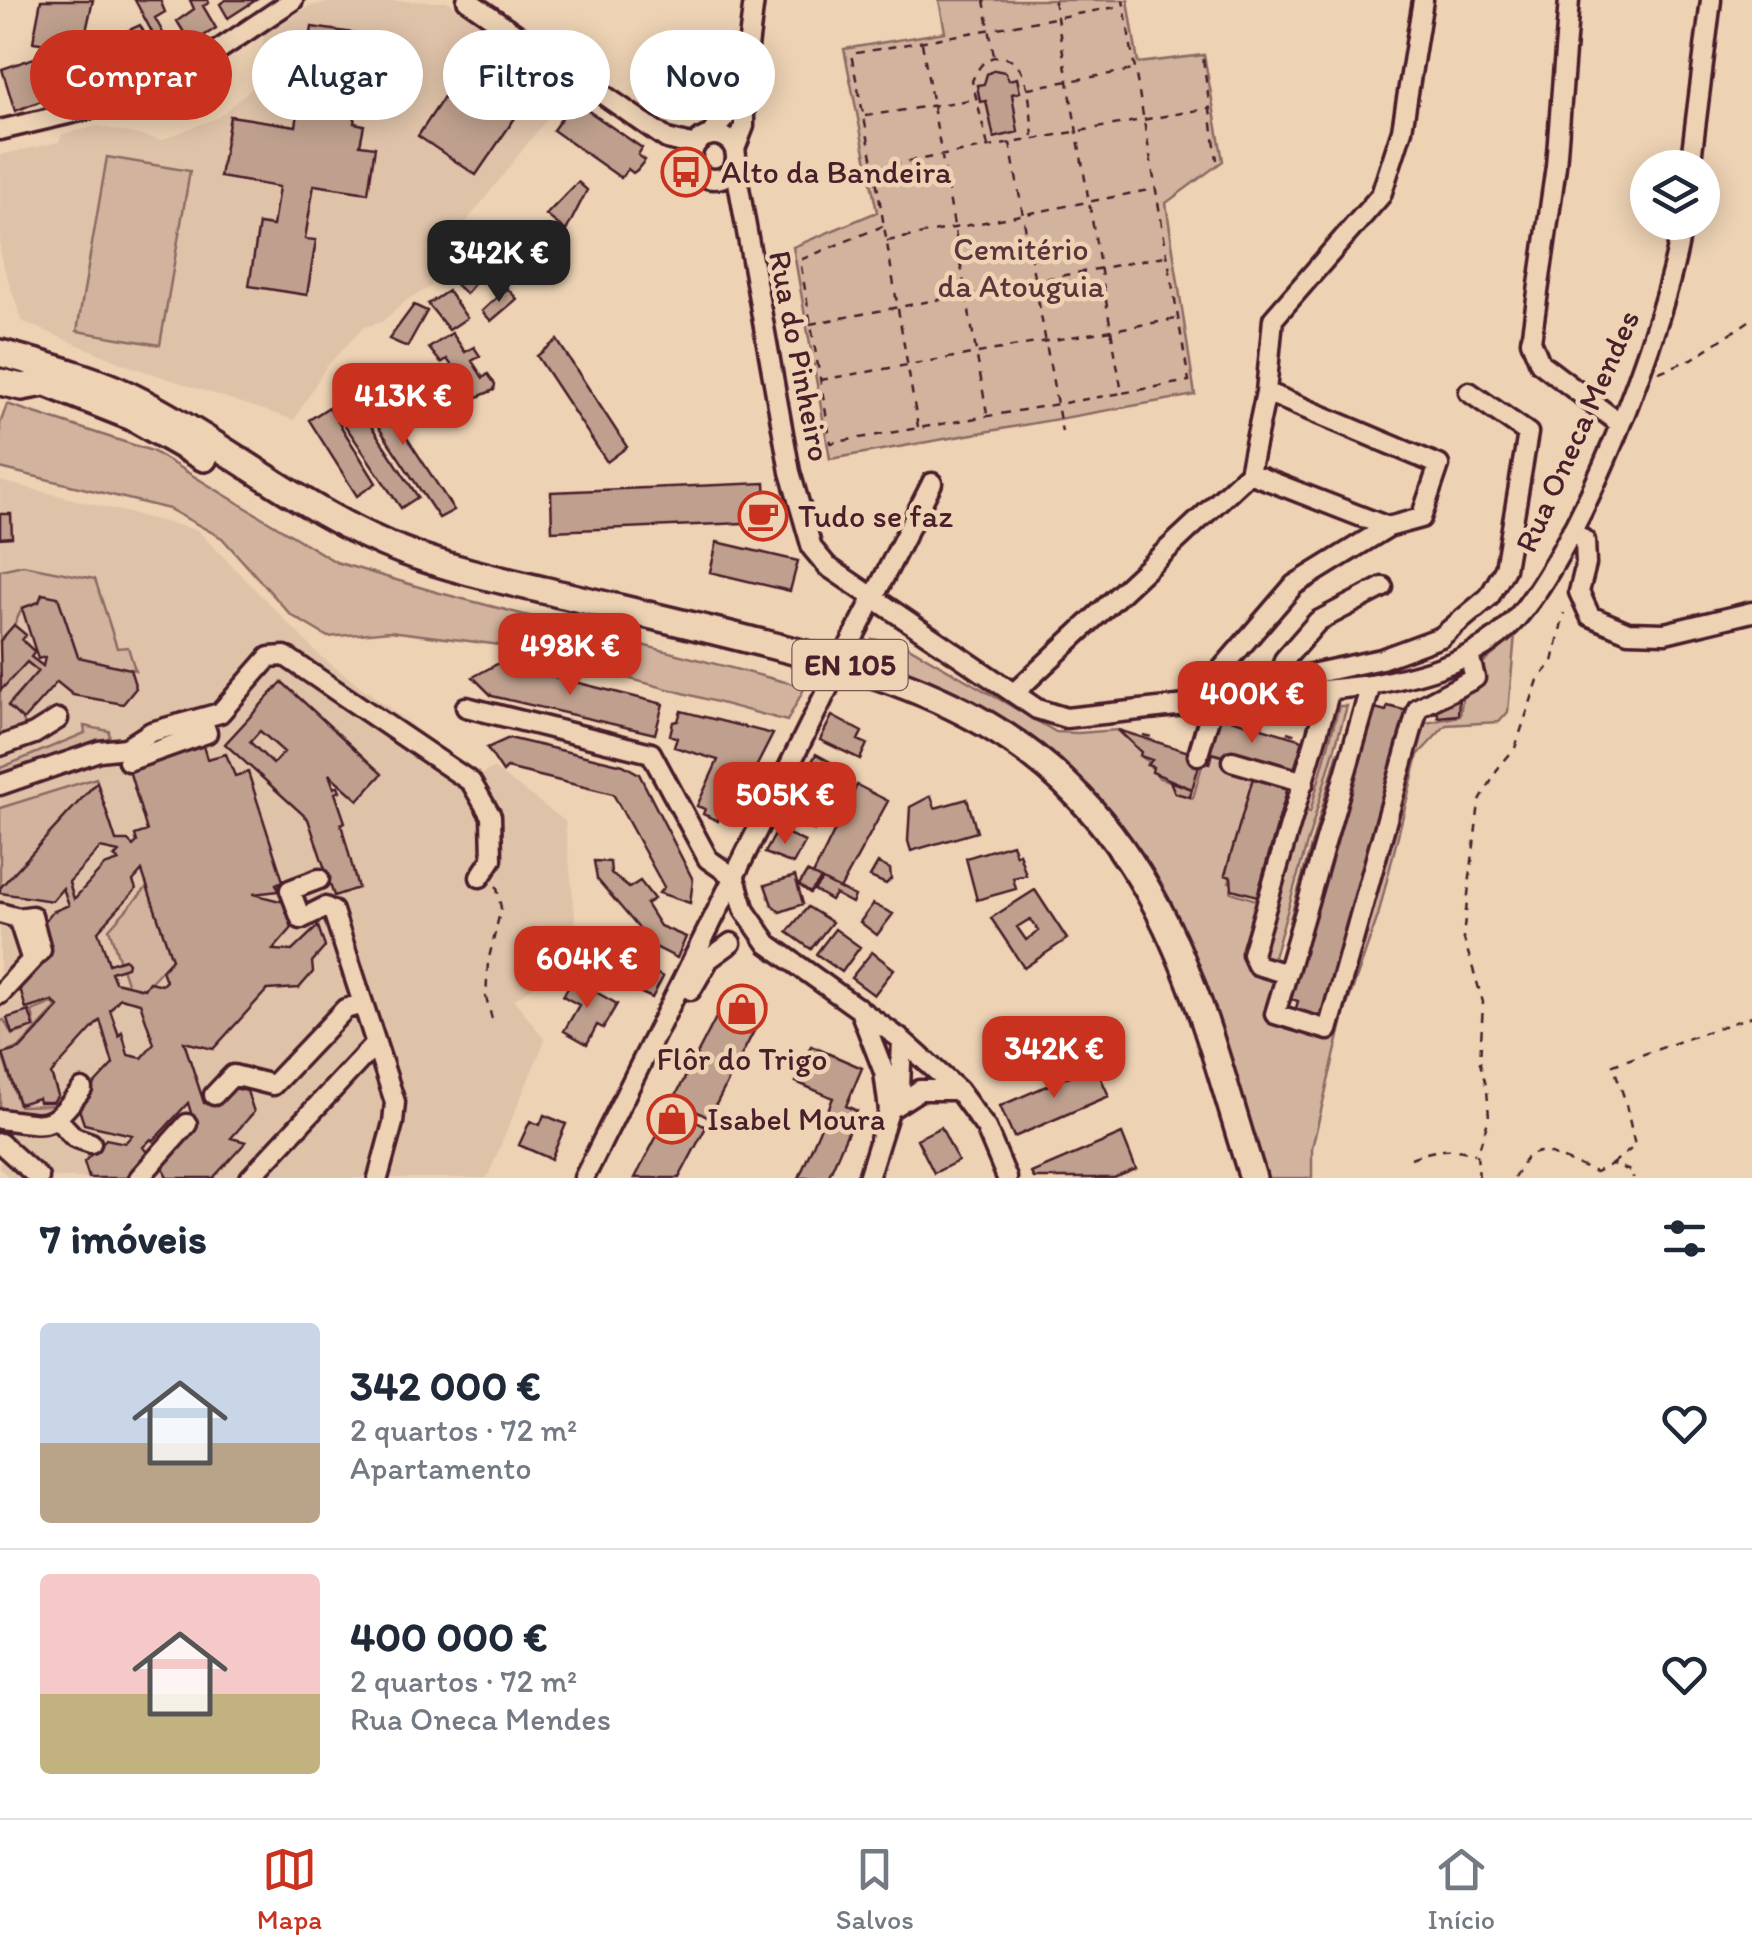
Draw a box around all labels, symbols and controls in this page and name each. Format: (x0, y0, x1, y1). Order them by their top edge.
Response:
chip: Comprar (30, 30, 232, 120)
chip: Alugar (252, 30, 423, 120)
chip: Filtros (443, 30, 610, 120)
chip: Novo (630, 30, 775, 120)
bus stop icon: Alto da Bandeira (660, 146, 712, 198)
map controls (1630, 150, 1720, 240)
button: layers (1630, 150, 1720, 240)
place label: Alto da Bandeira (721, 153, 952, 191)
pin: 342K € (418, 220, 580, 305)
park label: Cemitério da Atouguia (938, 230, 1105, 305)
text: 342K € (449, 233, 549, 271)
street label: Rua do Pinheiro (761, 247, 839, 465)
street label: Rua Oneca Mendes (1507, 304, 1647, 558)
pin: 413K € (322, 363, 484, 448)
text: 413K € (354, 376, 452, 414)
cafe icon: Tudo se faz (737, 490, 789, 542)
place label: Tudo se faz (798, 497, 953, 535)
pin: 498K € (489, 613, 651, 698)
text: 498K € (520, 626, 620, 664)
road number: EN 105 (792, 640, 908, 690)
pin: 400K € (1171, 661, 1333, 746)
text: 400K € (1200, 674, 1304, 712)
pin: 505K € (704, 762, 866, 847)
text: 505K € (735, 775, 835, 813)
pin: 604K € (506, 926, 668, 1011)
text: 604K € (536, 939, 638, 977)
shop icon: Flôr do Trigo (716, 983, 768, 1035)
pin: 342K € (973, 1016, 1135, 1101)
text: 342K € (1004, 1029, 1104, 1067)
place label: Flôr do Trigo (656, 1040, 828, 1078)
shop icon: Isabel Moura (646, 1093, 698, 1145)
place label: Isabel Moura (707, 1100, 886, 1138)
icon: filters (1657, 1211, 1712, 1266)
text: 7 imóveis (40, 1213, 207, 1264)
text: 342 000 € (350, 1360, 541, 1411)
icon: home (120, 1363, 240, 1483)
icon: heart (1657, 1396, 1712, 1451)
text: 2 quartos · 72 m² (350, 1411, 577, 1449)
text: Apartamento (350, 1449, 532, 1487)
text: 400 000 € (350, 1611, 547, 1662)
icon: home (120, 1614, 240, 1734)
icon: heart (1657, 1647, 1712, 1702)
text: 2 quartos · 72 m² (350, 1662, 577, 1700)
text: Rua Oneca Mendes (350, 1700, 611, 1738)
tab: Mapa (257, 1842, 322, 1936)
tab: Salvos (836, 1842, 914, 1936)
tab: Início (1428, 1842, 1495, 1936)

